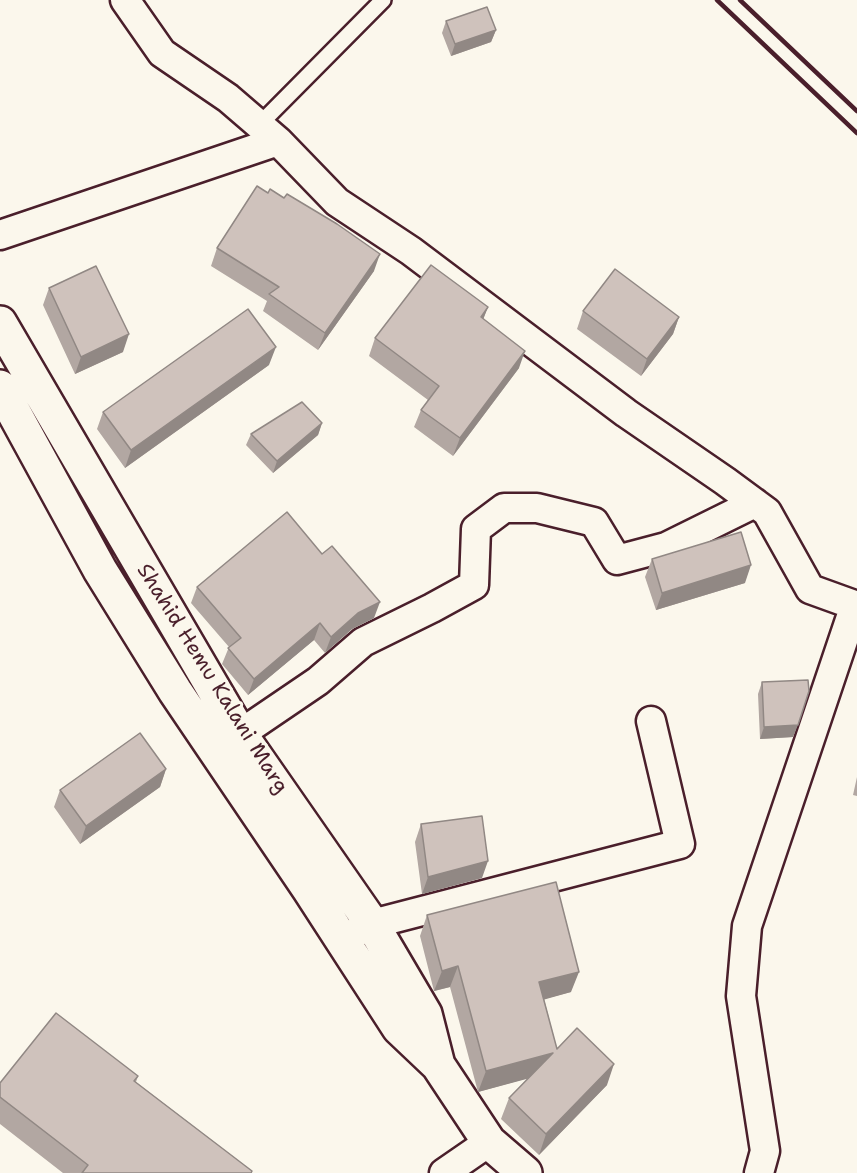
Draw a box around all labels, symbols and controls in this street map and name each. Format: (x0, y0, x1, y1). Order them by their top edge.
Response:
street label: Shahid Hemu Kalani Marg (131, 559, 293, 799)

